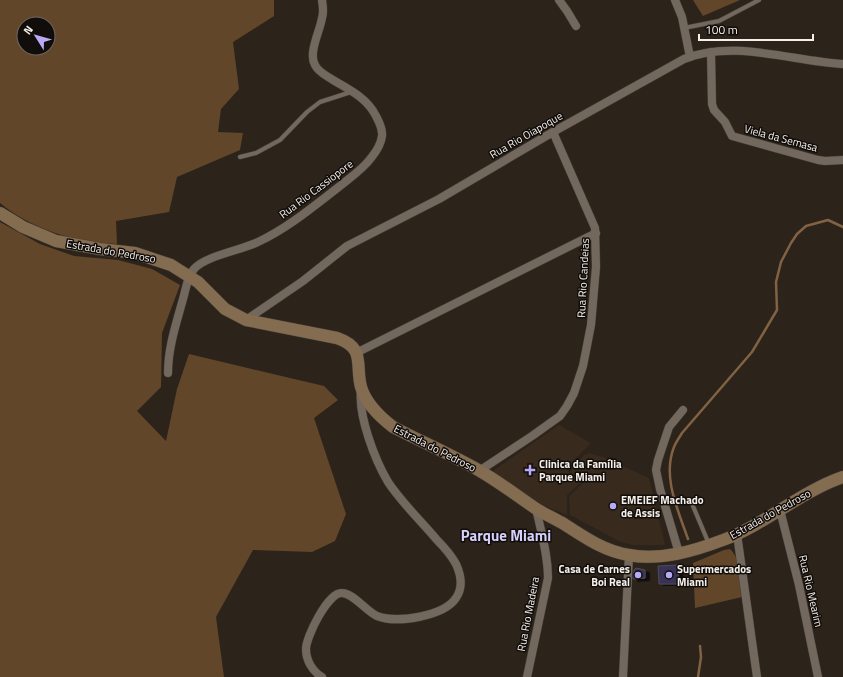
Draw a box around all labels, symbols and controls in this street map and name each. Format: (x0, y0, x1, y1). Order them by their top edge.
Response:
north arrow (16, 16, 56, 56)
scale bar (699, 16, 813, 42)
text: 100 m (705, 20, 738, 39)
text: N (19, 22, 37, 38)
street label: Rua Rio Oiapoque (487, 107, 566, 162)
street label: Viela da Semasa (742, 121, 820, 156)
street label: Rua Rio Cassiopore (276, 156, 357, 222)
street label: Estrada do Pedroso (65, 235, 157, 267)
street label: Rua Rio Candeias (573, 238, 593, 318)
street label: Estrada do Pedroso (391, 420, 479, 476)
place label: Clinica da Família Parque Miami (539, 456, 622, 485)
marker: Clinica da Família Parque Miami (524, 464, 536, 476)
street label: Estrada do Pedroso (727, 485, 814, 543)
place label: EMEIEF Machado de Assis (621, 492, 704, 521)
marker: EMEIEF Machado de Assis (608, 501, 618, 511)
district label: Parque Miami (461, 524, 551, 547)
street label: Rua Rio Mearim (795, 553, 827, 629)
place label: Casa de Carnes Boi Real (559, 561, 630, 590)
place label: Supermercados Miami (677, 561, 751, 590)
marker: Casa de Carnes Boi Real (633, 570, 643, 580)
marker: Supermercados Miami (664, 570, 674, 580)
street label: Rua Rio Madeira (513, 575, 543, 653)

